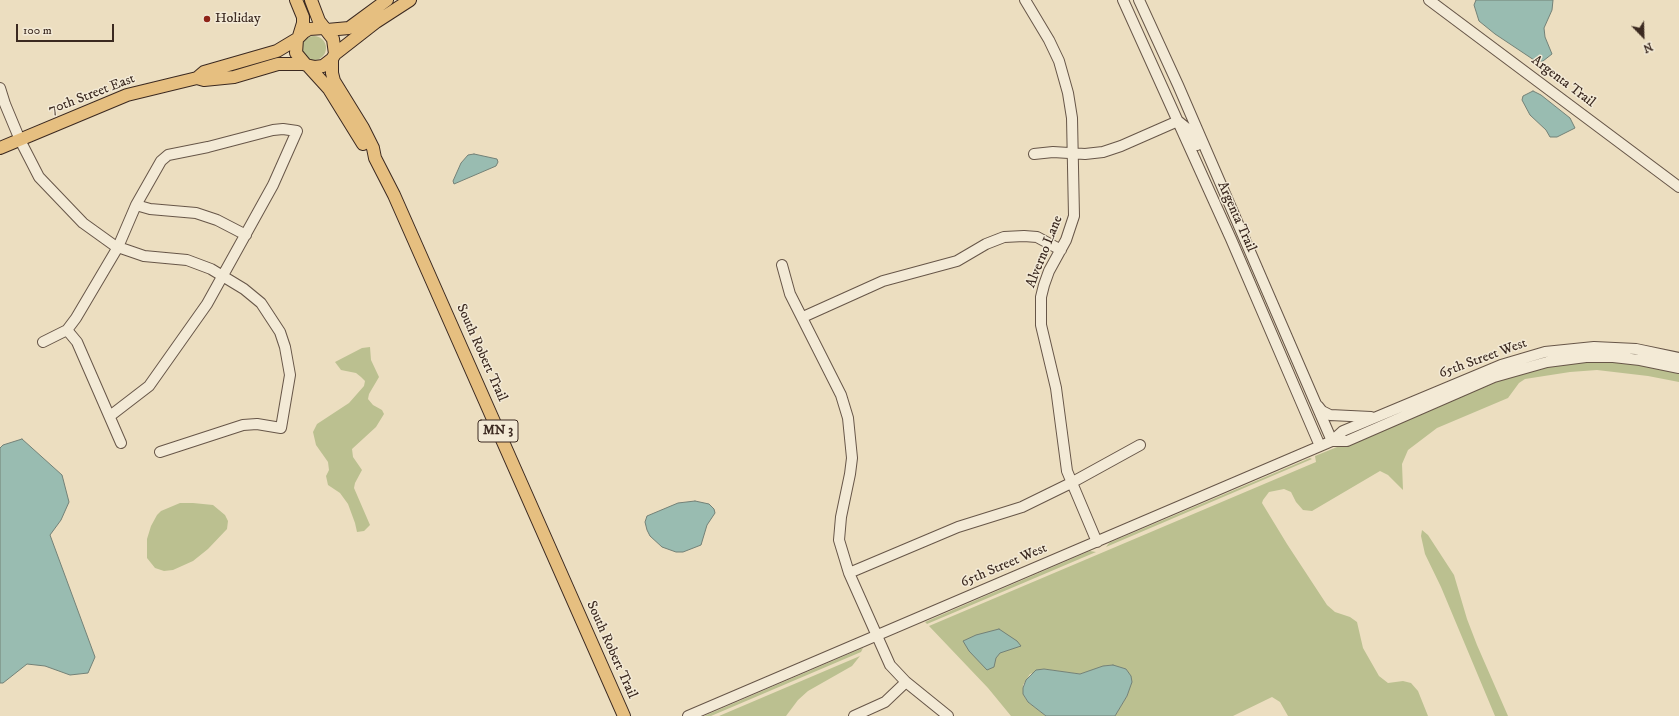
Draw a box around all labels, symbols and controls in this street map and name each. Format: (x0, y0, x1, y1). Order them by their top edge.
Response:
place label: Holiday (215, 11, 261, 27)
marker: Holiday (202, 14, 212, 24)
scale bar (18, 16, 116, 42)
north arrow (1623, 16, 1663, 56)
text: 100 m (23, 23, 52, 38)
text: N (1641, 39, 1655, 55)
street label: Argenta Trail (1528, 53, 1598, 111)
street label: 70th Street East (47, 71, 137, 119)
street label: Argenta Trail (1213, 179, 1259, 255)
street label: Alverno Lane (1023, 213, 1067, 291)
street label: South Robert Trail (452, 302, 510, 404)
street label: 65th Street West (1437, 335, 1529, 383)
road number: MN 3 (478, 420, 518, 442)
street label: 65th Street West (958, 540, 1050, 592)
street label: South Robert Trail (582, 599, 640, 701)

